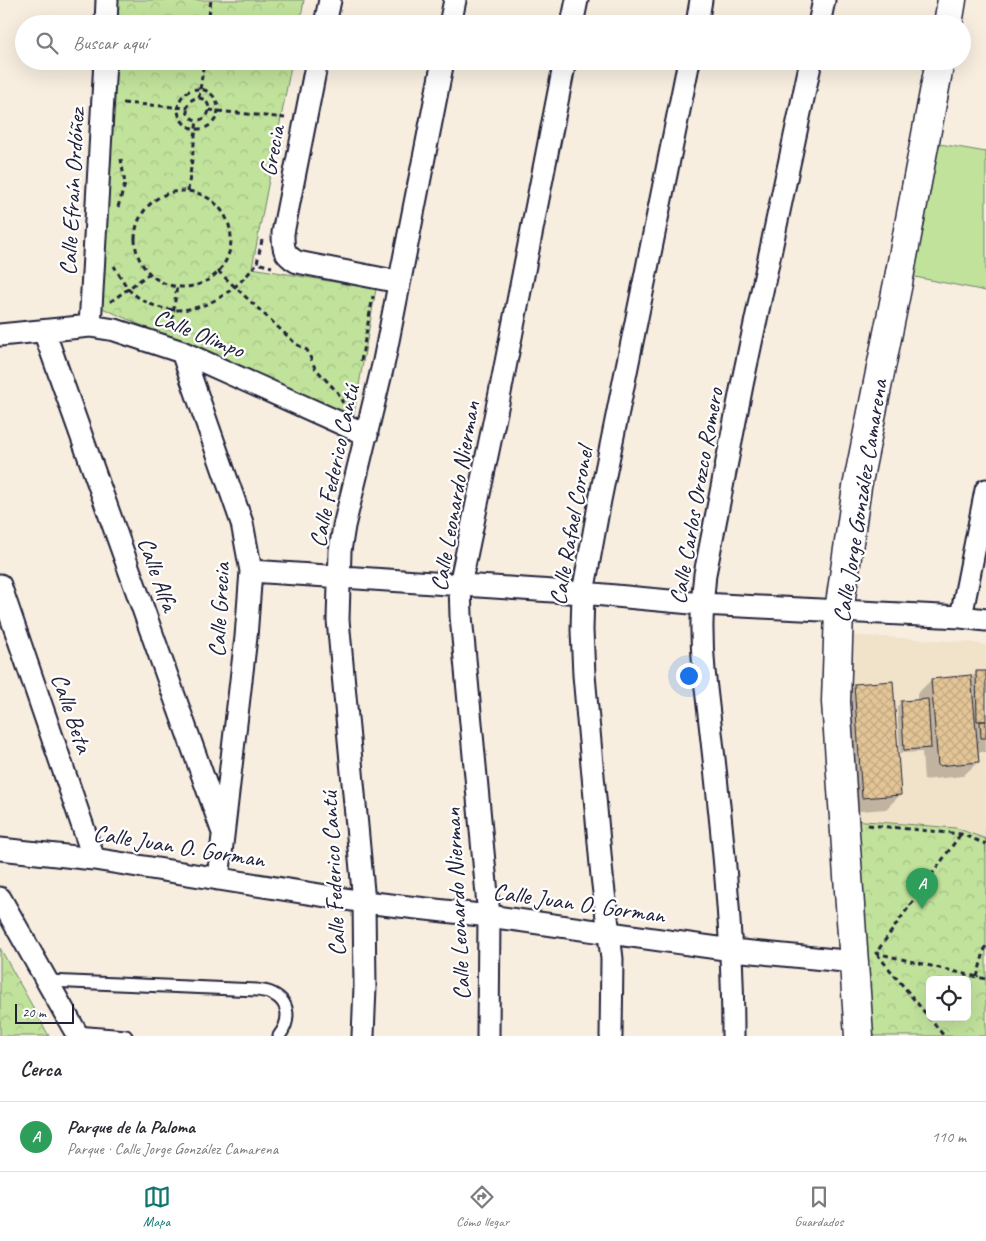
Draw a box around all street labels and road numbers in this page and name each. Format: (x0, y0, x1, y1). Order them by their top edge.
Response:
street label: Calle Efraín Ordóñez (53, 105, 91, 276)
street label: Grecia (252, 121, 292, 179)
street label: Calle Olimpo (149, 301, 250, 365)
street label: Calle Jorge González Camarena (826, 376, 894, 625)
street label: Calle Federico Cantú (302, 380, 366, 550)
street label: Calle Carlos Orozco Romero (662, 384, 730, 606)
street label: Calle Leonardo Nierman (423, 398, 487, 593)
street label: Calle Rafael Coronel (542, 441, 600, 607)
street label: Calle Alfa (131, 533, 186, 617)
street label: Calle Grecia (202, 561, 237, 658)
street label: Calle Beta (44, 669, 100, 758)
street label: Calle Federico Cantú (314, 789, 352, 957)
street label: Calle Leonardo Nierman (437, 807, 477, 1001)
street label: Calle Juan O. Gorman (91, 818, 268, 875)
street label: Calle Juan O. Gorman (491, 876, 668, 930)

